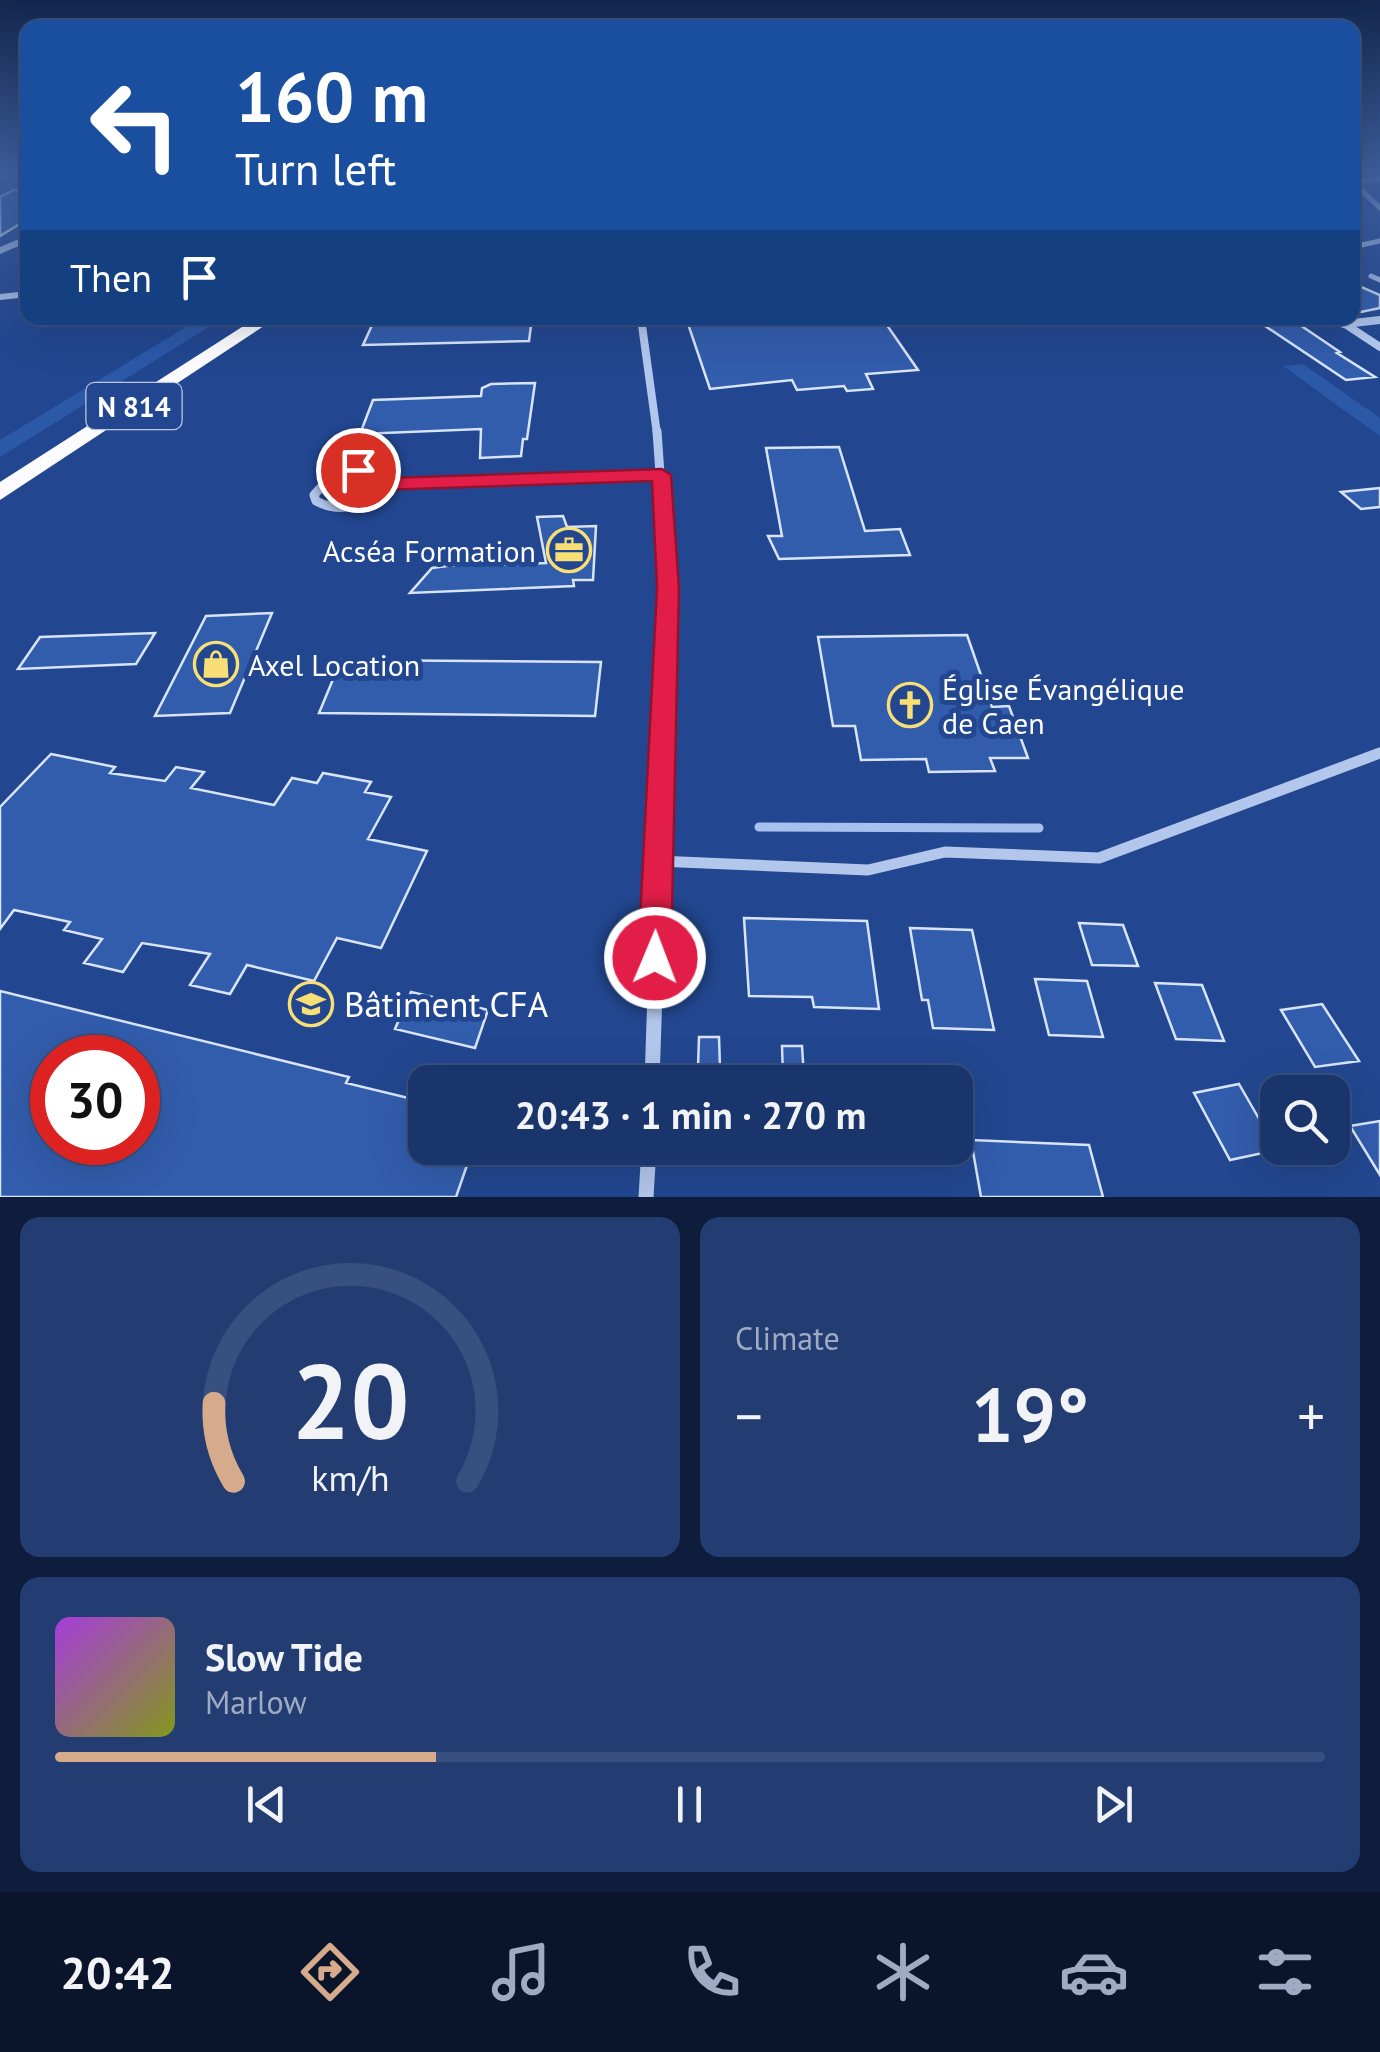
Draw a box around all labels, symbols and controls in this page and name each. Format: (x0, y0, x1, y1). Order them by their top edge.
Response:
text: 160 m (235, 51, 428, 141)
icon: left (70, 60, 200, 190)
text: Turn left (235, 139, 396, 197)
icon: arrive (172, 250, 227, 305)
text: Then (70, 253, 152, 302)
road number: N 814 (86, 383, 182, 429)
pin (316, 428, 401, 513)
icon: arrive (331, 443, 386, 498)
office icon: Acséa Formation (546, 527, 592, 573)
place label: Acséa Formation (323, 531, 536, 570)
shop icon: Axel Location (193, 641, 239, 687)
place label: Axel Location (248, 645, 420, 684)
place label: Église Évangélique de Caen (942, 669, 1184, 742)
church icon: Église Évangélique de Caen (887, 682, 933, 728)
position arrow (603, 906, 707, 1010)
school or university icon: Bâtiment CFA (288, 981, 334, 1027)
place label: Bâtiment CFA (344, 981, 549, 1027)
speed limit sign: 30 (30, 1035, 160, 1165)
map controls (1260, 1075, 1350, 1165)
button: search (1260, 1075, 1350, 1165)
text: 20:43 · 1 min · 270 m (515, 1090, 866, 1139)
text: Climate (735, 1317, 840, 1359)
text: 20 (291, 1333, 409, 1468)
text: 19° (971, 1366, 1089, 1463)
text: − (735, 1380, 763, 1451)
text: + (1297, 1380, 1325, 1451)
text: km/h (311, 1455, 389, 1501)
text: Slow Tide (205, 1632, 363, 1681)
text: Marlow (205, 1681, 307, 1723)
icon: previous (239, 1777, 294, 1832)
icon: pause (662, 1777, 717, 1832)
icon: next (1086, 1777, 1141, 1832)
icon: directions (295, 1937, 365, 2007)
icon: music (486, 1937, 556, 2007)
icon: phone (677, 1937, 747, 2007)
icon: climate (868, 1937, 938, 2007)
icon: car (1059, 1937, 1129, 2007)
icon: filters (1250, 1937, 1320, 2007)
text: 20:42 (60, 1943, 175, 2001)

